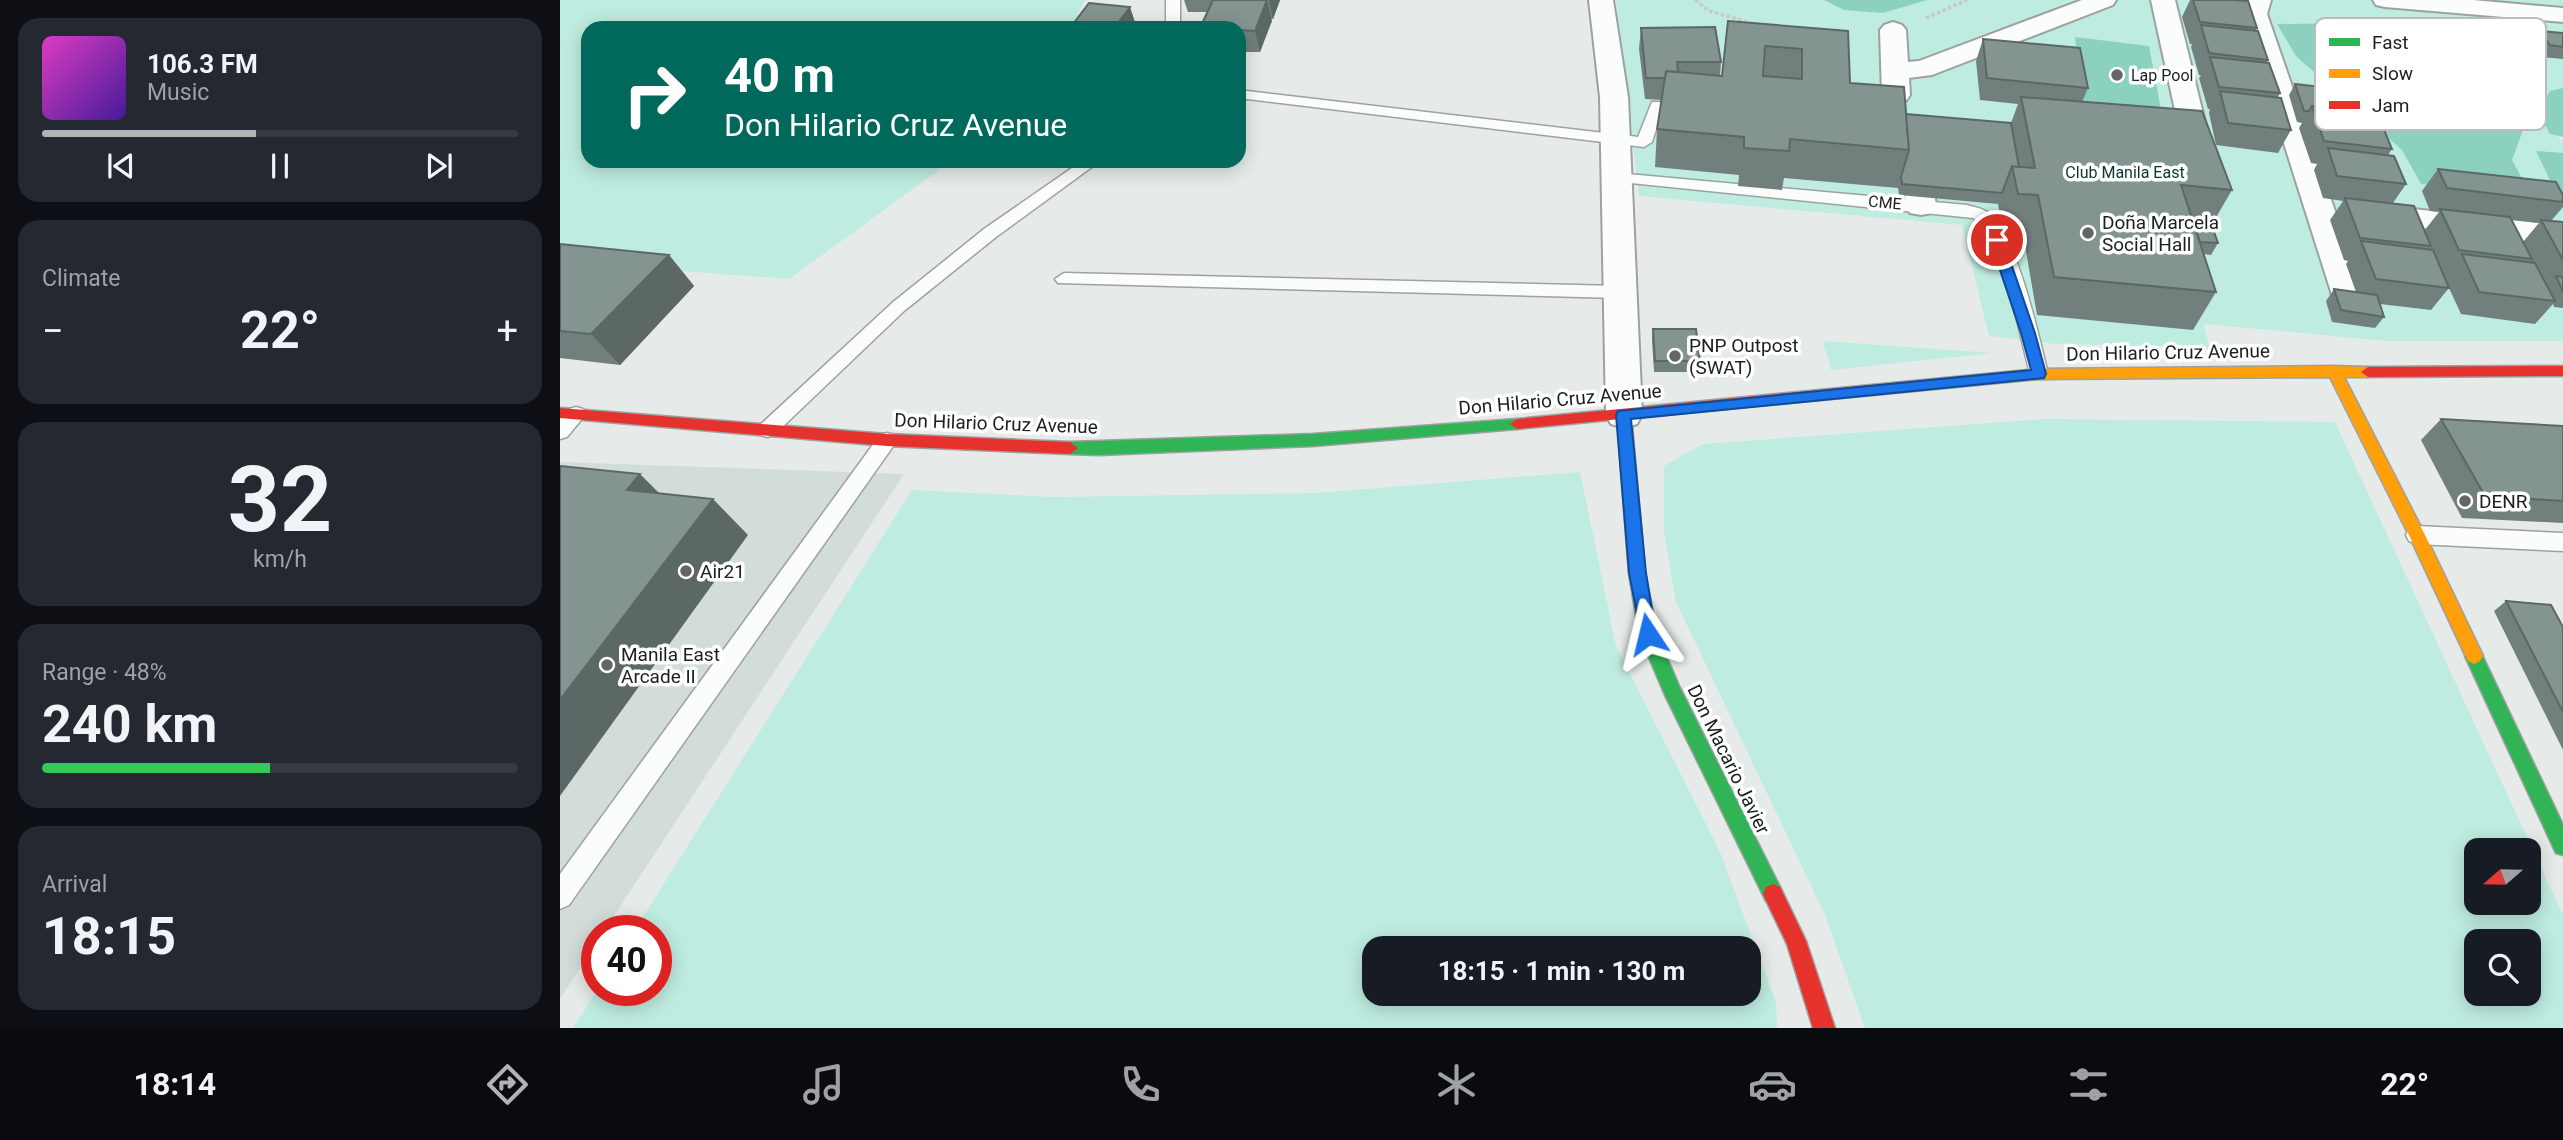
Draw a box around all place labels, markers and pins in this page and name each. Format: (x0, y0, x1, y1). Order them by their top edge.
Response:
place label: Lap Pool (2131, 66, 2193, 85)
marker: Lap Pool (2109, 67, 2125, 83)
pin (1967, 210, 2027, 270)
place label: Doña Marcela Social Hall (2102, 211, 2219, 256)
marker: Doña Marcela Social Hall (2080, 225, 2096, 241)
place label: PNP Outpost (SWAT) (1689, 334, 1799, 379)
marker: PNP Outpost (SWAT) (1667, 348, 1683, 364)
place label: DENR (2479, 490, 2528, 513)
marker: DENR (2457, 493, 2473, 509)
place label: Air21 (700, 560, 745, 583)
marker: Air21 (678, 563, 694, 579)
place label: Manila East Arcade II (621, 643, 720, 688)
marker: Manila East Arcade II (599, 657, 615, 673)

